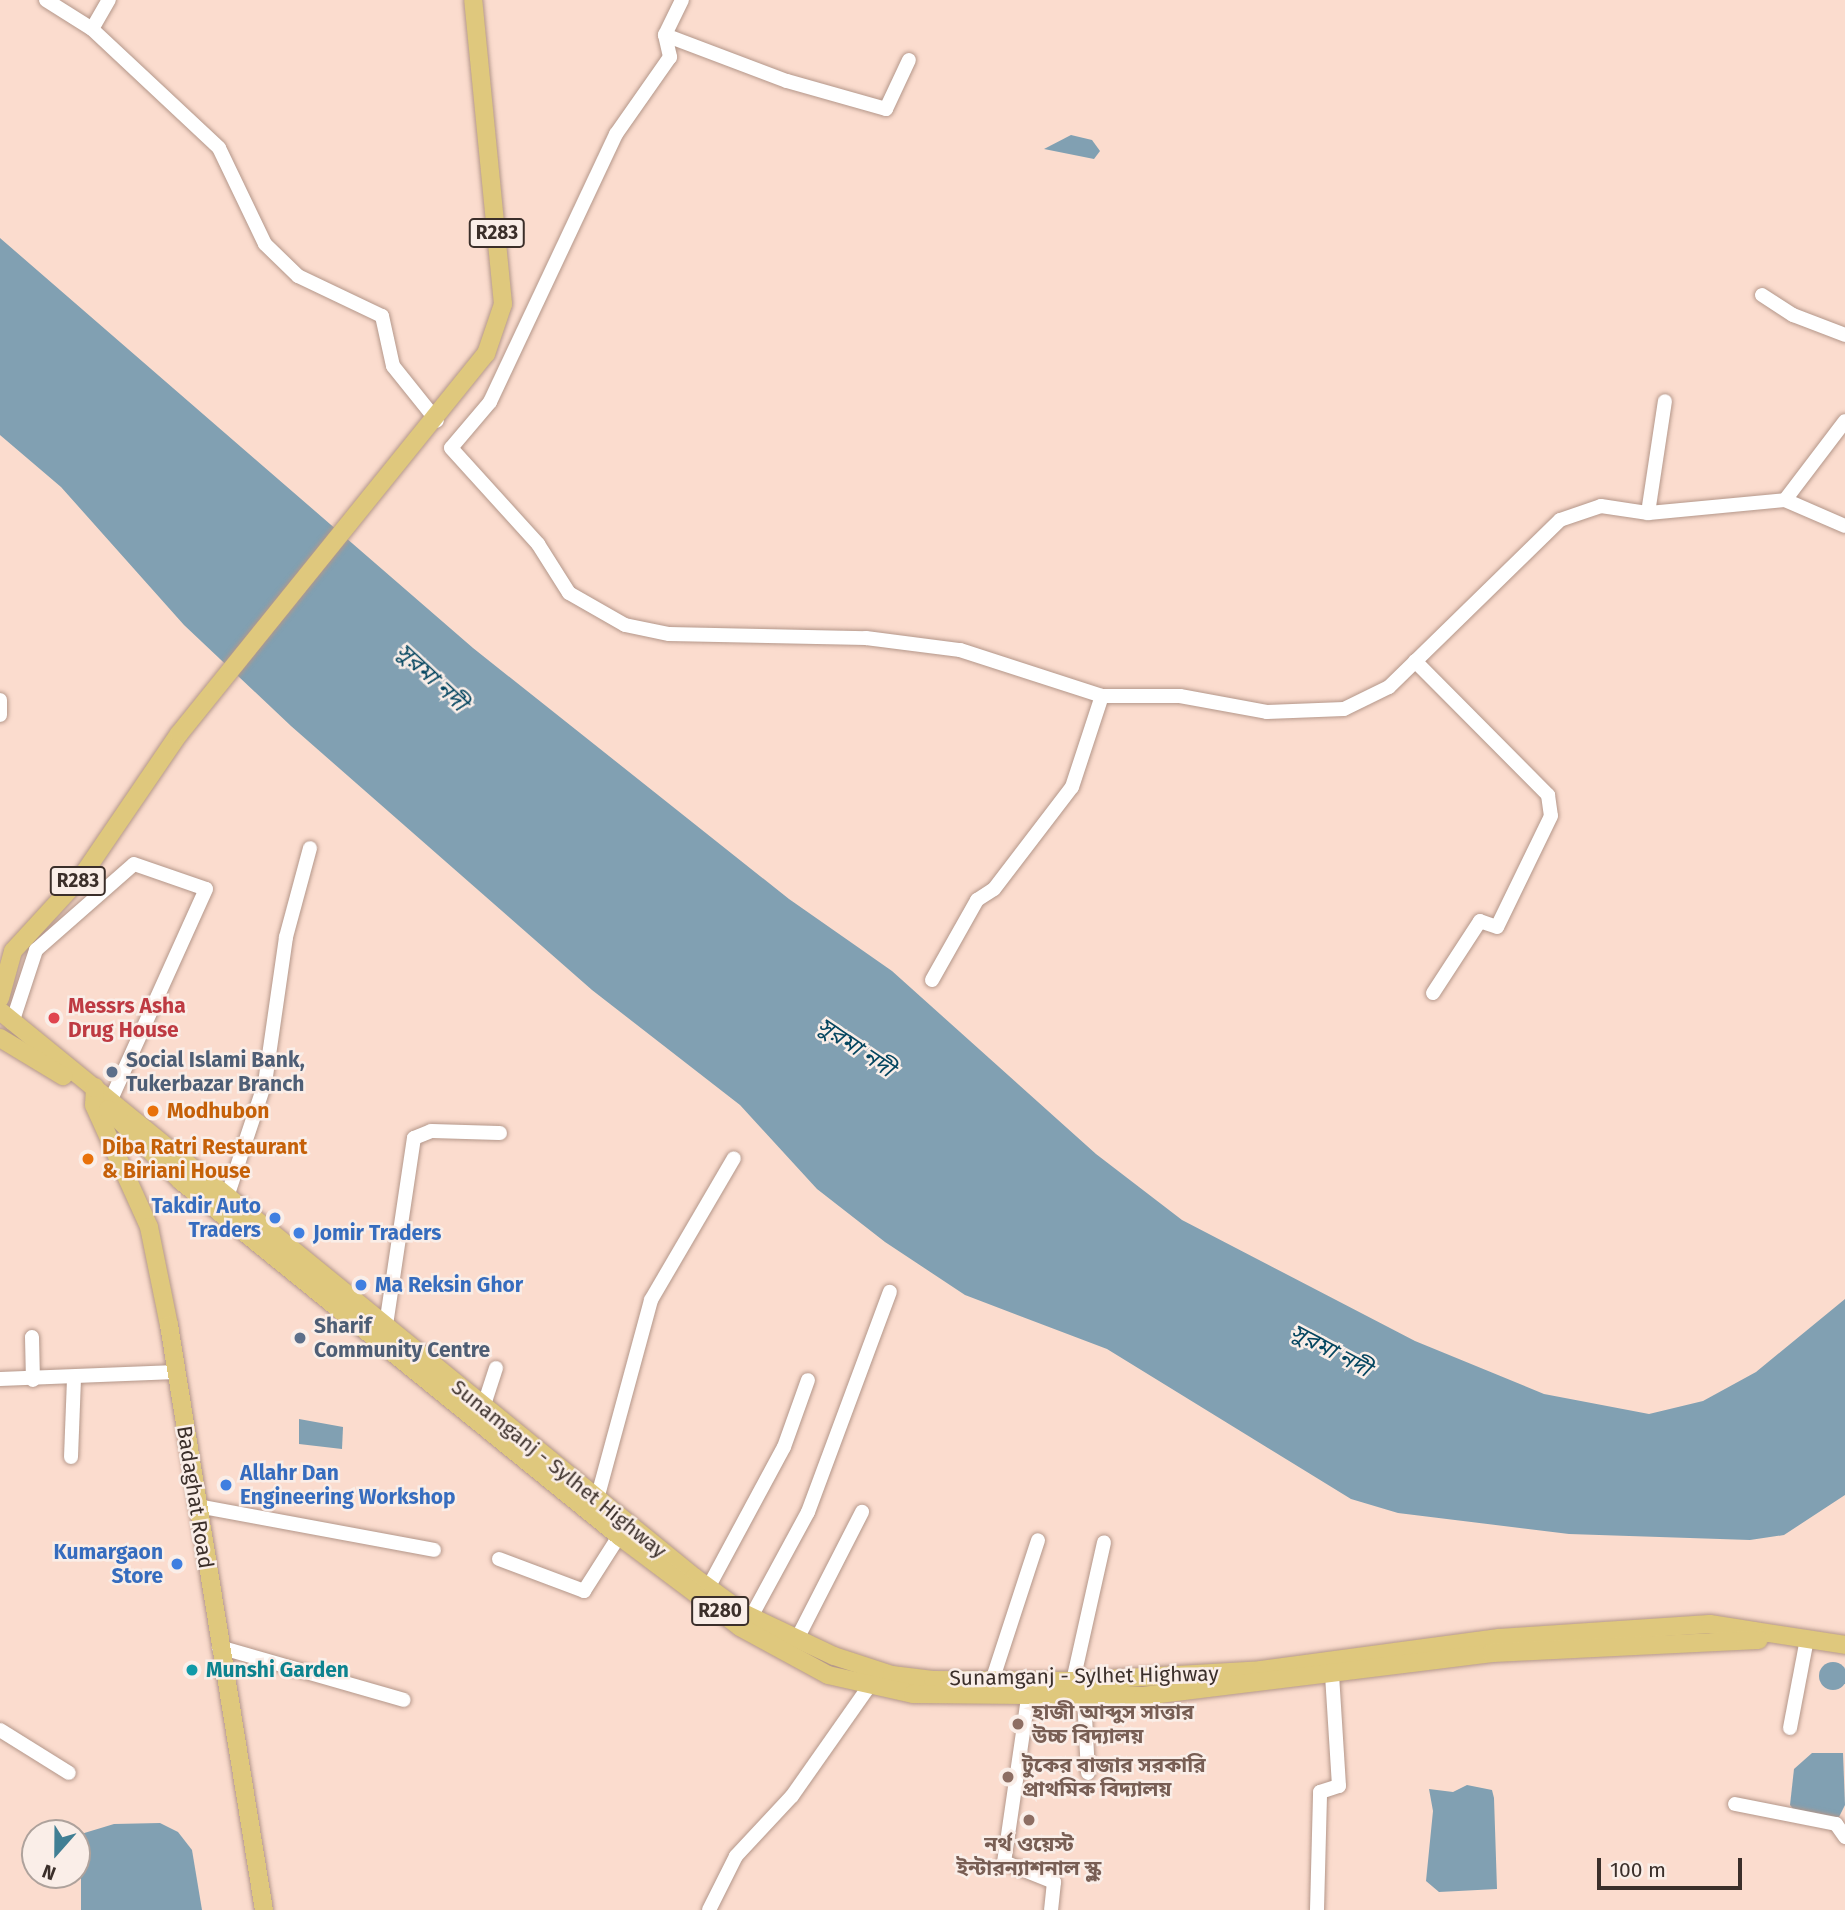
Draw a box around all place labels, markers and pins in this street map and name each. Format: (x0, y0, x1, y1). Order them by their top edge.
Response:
place label: Messrs Asha Drug House (68, 993, 186, 1043)
marker: Messrs Asha Drug House (46, 1010, 62, 1026)
place label: Social Islami Bank, Tukerbazar Branch (126, 1047, 305, 1097)
marker: Social Islami Bank, Tukerbazar Branch (104, 1064, 120, 1080)
place label: Modhubon (167, 1098, 269, 1124)
marker: Modhubon (145, 1103, 161, 1119)
place label: Diba Ratri Restaurant & Biriani House (102, 1134, 307, 1184)
marker: Diba Ratri Restaurant & Biriani House (80, 1151, 96, 1167)
place label: Takdir Auto Traders (152, 1193, 261, 1243)
marker: Takdir Auto Traders (267, 1210, 283, 1226)
place label: Jomir Traders (313, 1220, 441, 1246)
marker: Jomir Traders (291, 1225, 307, 1241)
place label: Ma Reksin Ghor (375, 1272, 523, 1298)
marker: Ma Reksin Ghor (353, 1277, 369, 1293)
place label: Sharif Community Centre (314, 1313, 490, 1363)
marker: Sharif Community Centre (292, 1330, 308, 1346)
place label: Allahr Dan Engineering Workshop (240, 1460, 456, 1510)
marker: Allahr Dan Engineering Workshop (218, 1477, 234, 1493)
place label: Kumargaon Store (54, 1539, 163, 1589)
marker: Kumargaon Store (169, 1556, 185, 1572)
place label: Munshi Garden (206, 1657, 349, 1683)
marker: Munshi Garden (184, 1662, 200, 1678)
place label: হাজী আব্দুস সাত্তার উচ্চ বিদ্যালয় (1032, 1699, 1194, 1749)
marker: হাজী আব্দুস সাত্তার উচ্চ বিদ্যালয় (1010, 1716, 1026, 1732)
place label: টুকের বাজার সরকারি প্রাথমিক বিদ্যালয় (1022, 1752, 1206, 1802)
marker: টুকের বাজার সরকারি প্রাথমিক বিদ্যালয় (1000, 1769, 1016, 1785)
marker: নর্থ ওয়েস্ট ইন্টারন্যাশনাল স্কুল (1021, 1812, 1037, 1828)
place label: নর্থ ওয়েস্ট ইন্টারন্যাশনাল স্কুল (957, 1831, 1101, 1881)

